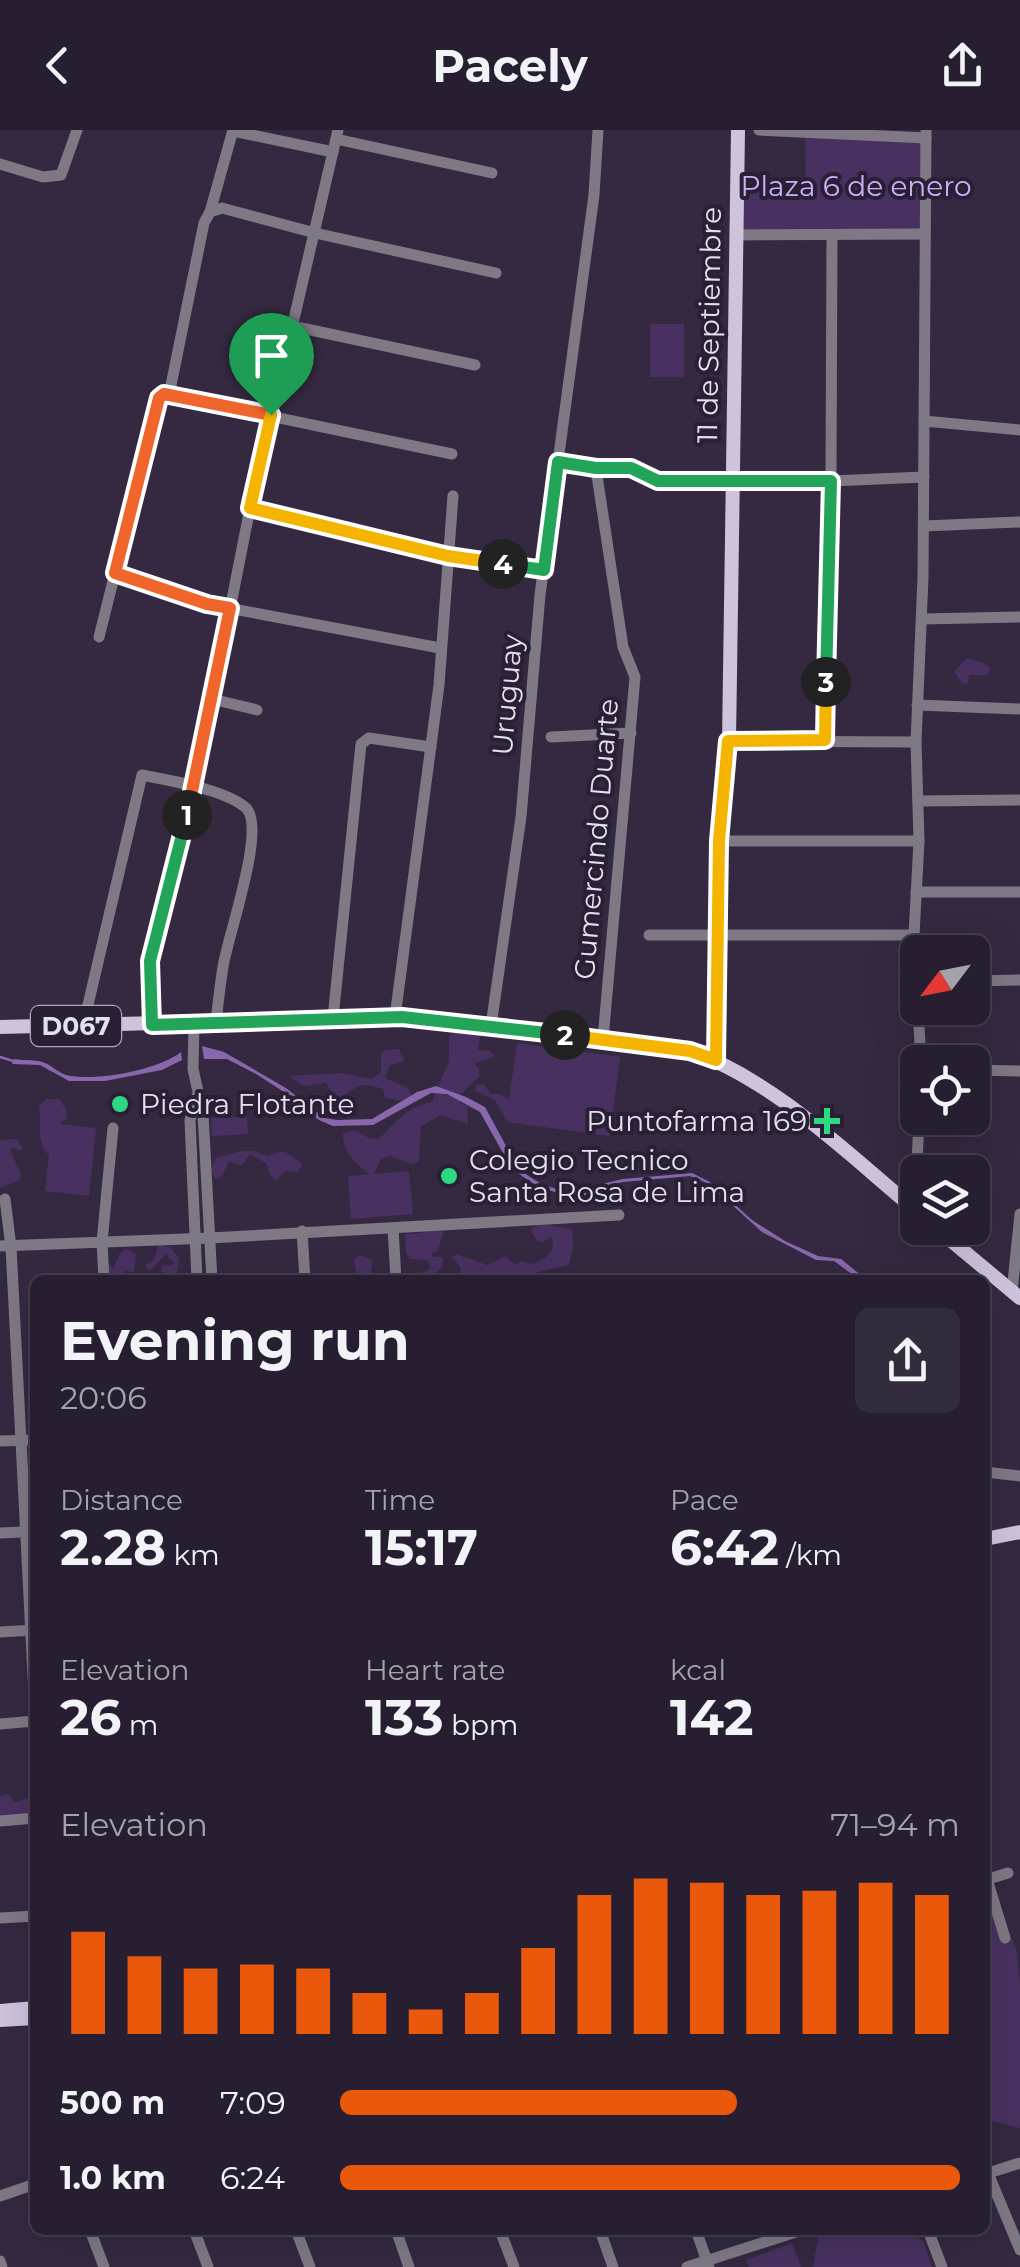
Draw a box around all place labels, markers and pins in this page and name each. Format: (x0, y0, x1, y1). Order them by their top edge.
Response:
pin (229, 313, 314, 416)
pin: 4 (478, 539, 528, 589)
pin: 3 (801, 657, 851, 707)
pin: 1 (162, 790, 212, 840)
pin: 2 (540, 1010, 590, 1060)
place label: Piedra Flotante (140, 1087, 354, 1121)
marker: Piedra Flotante (109, 1093, 131, 1115)
place label: Puntofarma 169 (586, 1104, 807, 1138)
marker: Puntofarma 169 (816, 1110, 838, 1132)
place label: Colegio Tecnico Santa Rosa de Lima (469, 1143, 745, 1209)
marker: Colegio Tecnico Santa Rosa de Lima (438, 1165, 460, 1187)

